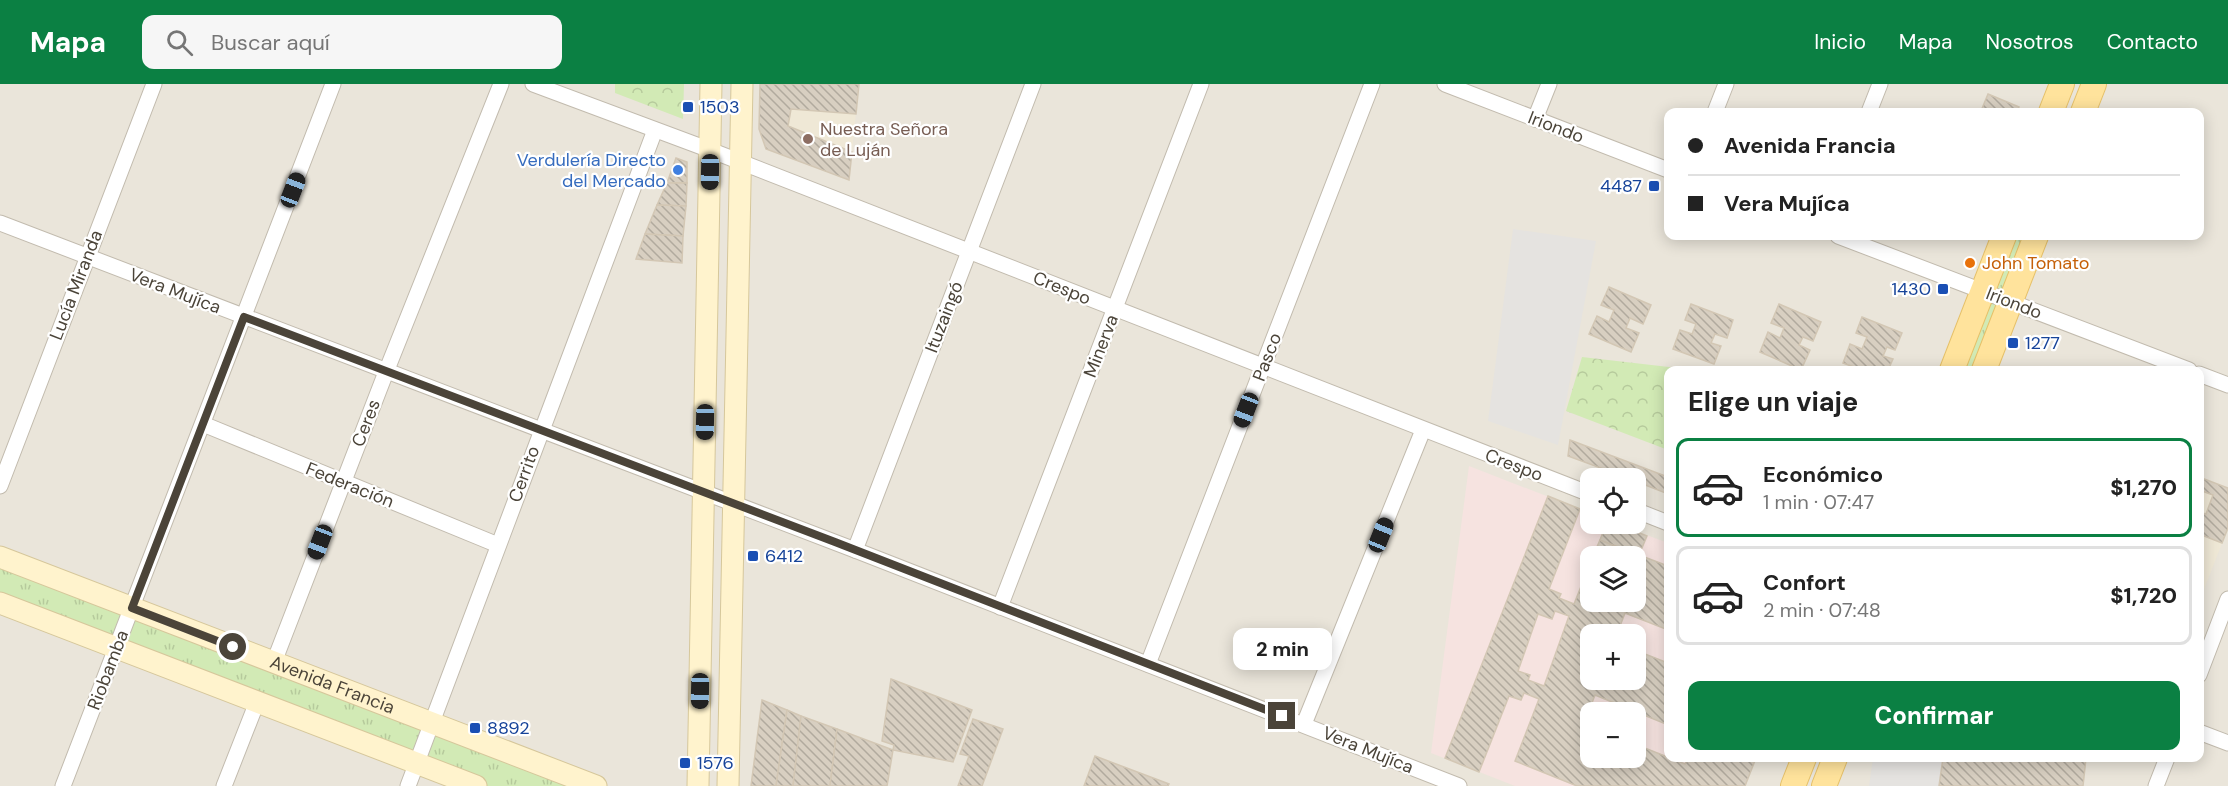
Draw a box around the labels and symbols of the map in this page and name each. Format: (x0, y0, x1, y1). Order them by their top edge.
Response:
place label: 1503 (700, 95, 740, 119)
marker: 1503 (681, 100, 695, 114)
street label: Iriondo (1525, 105, 1587, 149)
place label: Nuestra Señora de Luján (820, 117, 948, 162)
marker: Nuestra Señora de Luján (801, 132, 815, 146)
place label: Verdulería Directo del Mercado (517, 148, 666, 193)
car (701, 154, 719, 190)
marker: Verdulería Directo del Mercado (671, 163, 685, 177)
car (278, 170, 308, 210)
place label: 4487 (1600, 174, 1642, 198)
marker: 4487 (1647, 179, 1661, 193)
street label: Lucía Miranda (44, 227, 108, 343)
place label: John Tomato (1982, 251, 2089, 275)
marker: John Tomato (1963, 256, 1977, 270)
street label: Vera Mujíca (126, 263, 224, 319)
street label: Crespo (1029, 266, 1095, 310)
place label: 1430 (1892, 277, 1931, 301)
street label: Ituzaingó (919, 278, 969, 356)
street label: Iriondo (1983, 281, 2045, 325)
marker: 1430 (1936, 282, 1950, 296)
street label: Minerva (1078, 311, 1124, 381)
street label: Pasco (1247, 329, 1287, 385)
place label: 1277 (2025, 331, 2060, 355)
marker: 1277 (2006, 336, 2020, 350)
car (1231, 390, 1261, 430)
street label: Ceres (346, 396, 386, 450)
car (696, 404, 714, 440)
street label: Cerrito (503, 443, 545, 505)
street label: Crespo (1481, 443, 1547, 487)
street label: Federación (302, 456, 398, 514)
car (1366, 515, 1396, 555)
car (305, 522, 335, 562)
place label: 6412 (765, 544, 803, 568)
marker: 6412 (746, 549, 760, 563)
street label: Riobamba (82, 627, 134, 713)
callout: 2 min (1232, 629, 1332, 671)
route start (219, 633, 246, 660)
street label: Avenida Francia (267, 650, 398, 720)
car (691, 673, 709, 709)
route end (1268, 702, 1295, 729)
place label: 8892 (487, 716, 530, 740)
marker: 8892 (468, 721, 482, 735)
street label: Vera Mujíca (1319, 721, 1417, 779)
place label: 1576 (697, 751, 734, 775)
marker: 1576 (678, 756, 692, 770)

